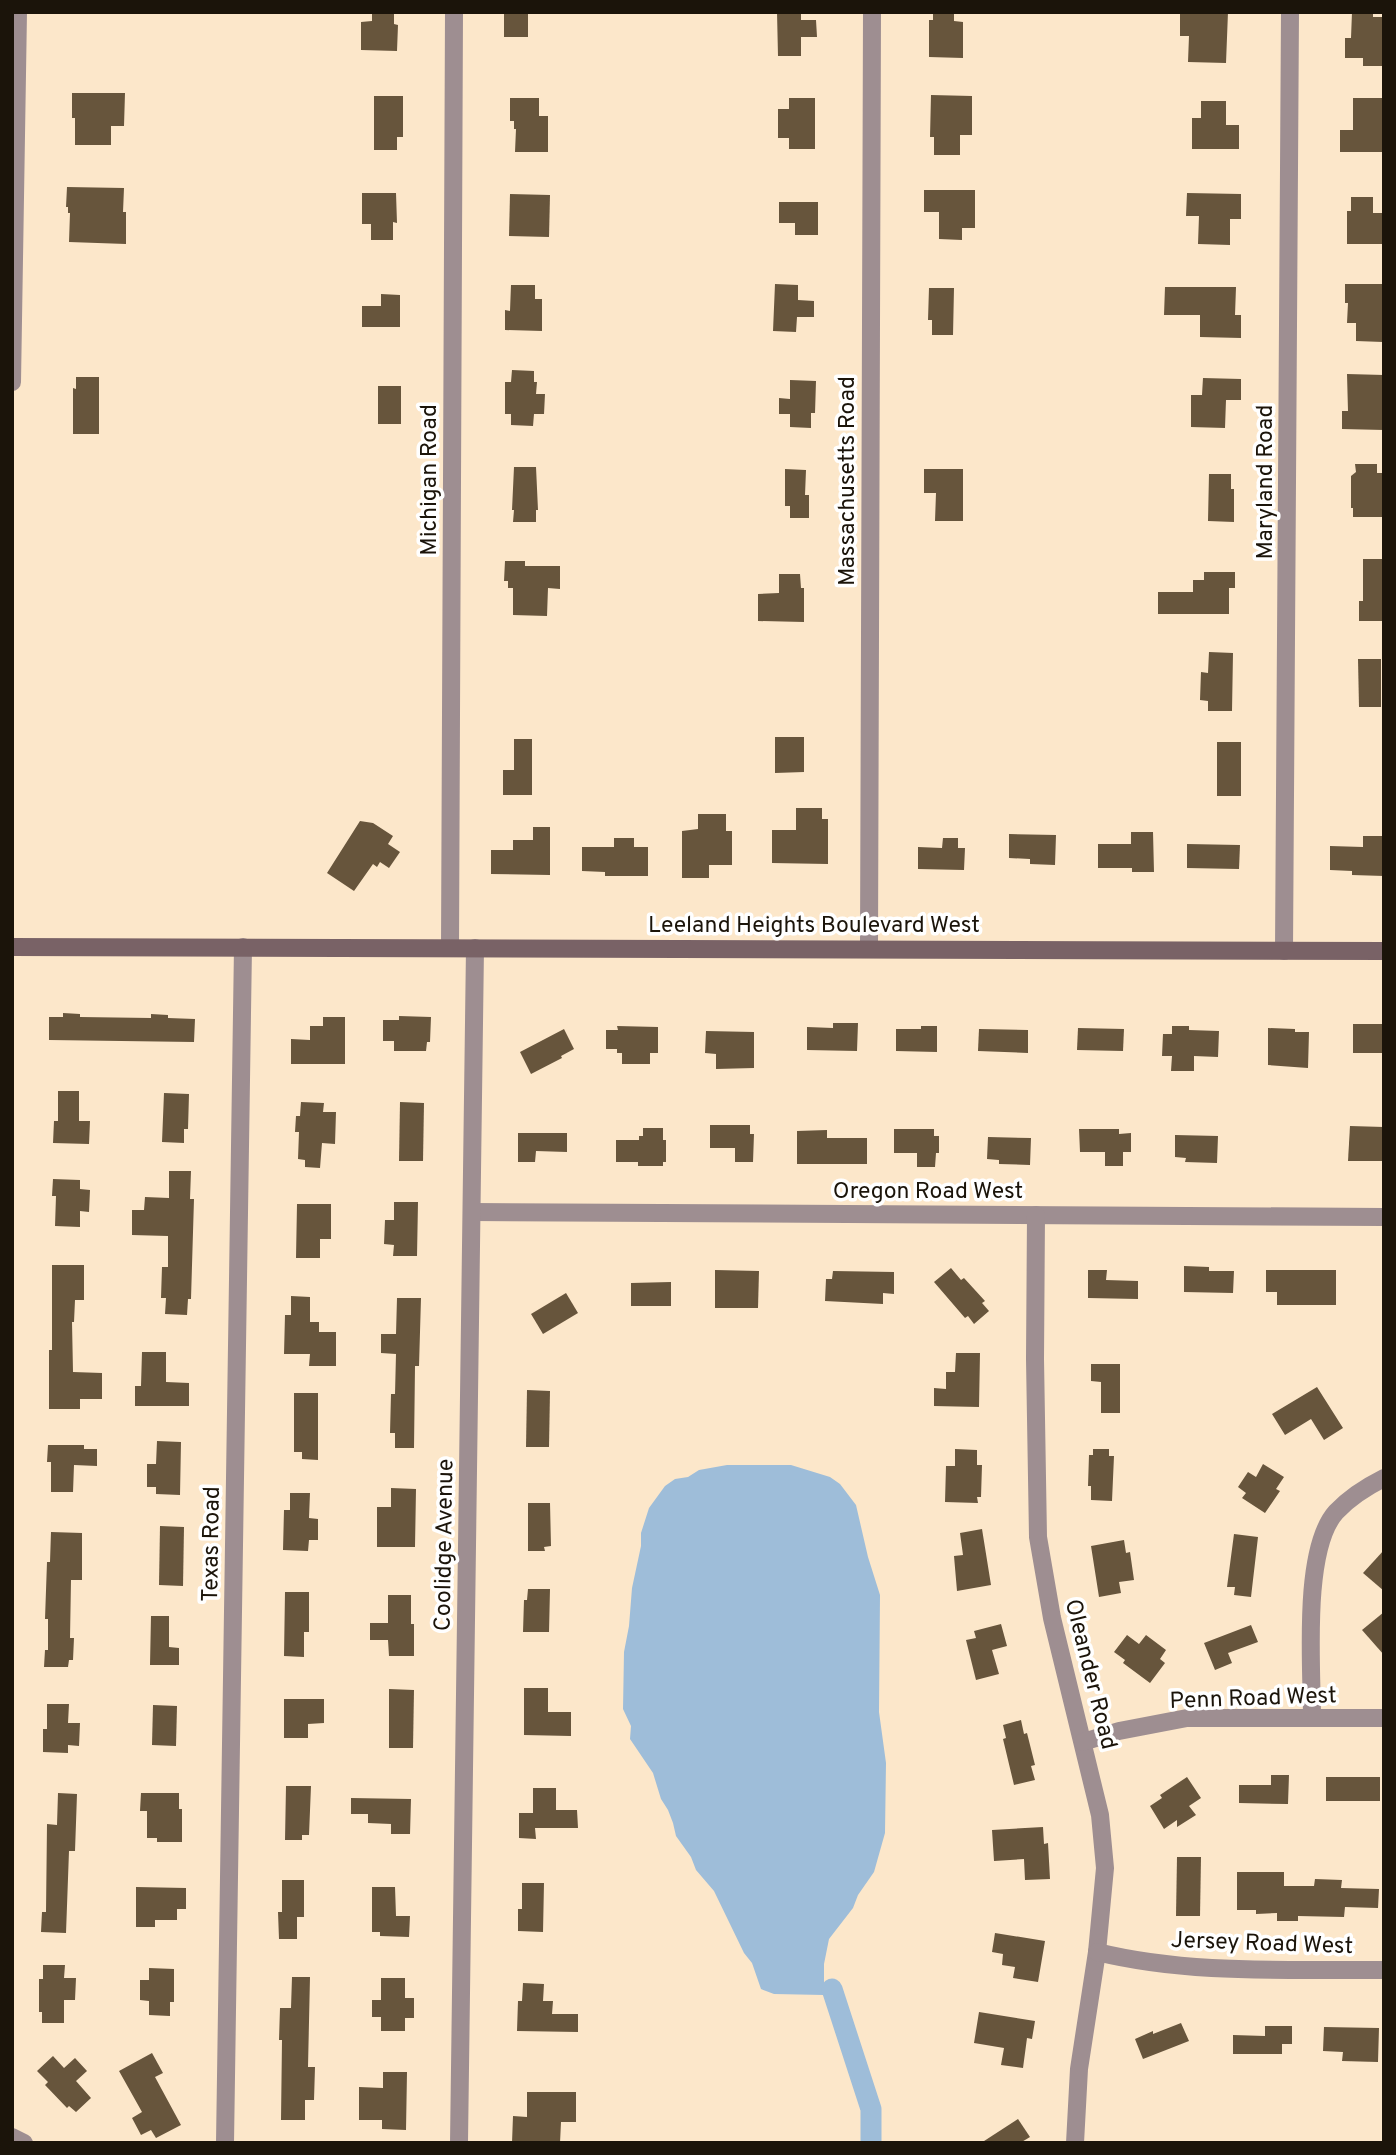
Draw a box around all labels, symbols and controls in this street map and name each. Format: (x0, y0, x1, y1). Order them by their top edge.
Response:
street label: Massachusetts Road (834, 376, 863, 586)
street label: Michigan Road (416, 404, 445, 556)
street label: Maryland Road (1252, 405, 1281, 559)
street label: Leeland Heights Boulevard West (648, 912, 980, 941)
street label: Oregon Road West (833, 1178, 1023, 1207)
street label: Coolidge Avenue (429, 1459, 462, 1631)
street label: Texas Road (197, 1486, 228, 1602)
street label: Oleander Road (1057, 1596, 1122, 1753)
street label: Penn Road West (1169, 1682, 1337, 1717)
street label: Jersey Road West (1170, 1927, 1354, 1962)

